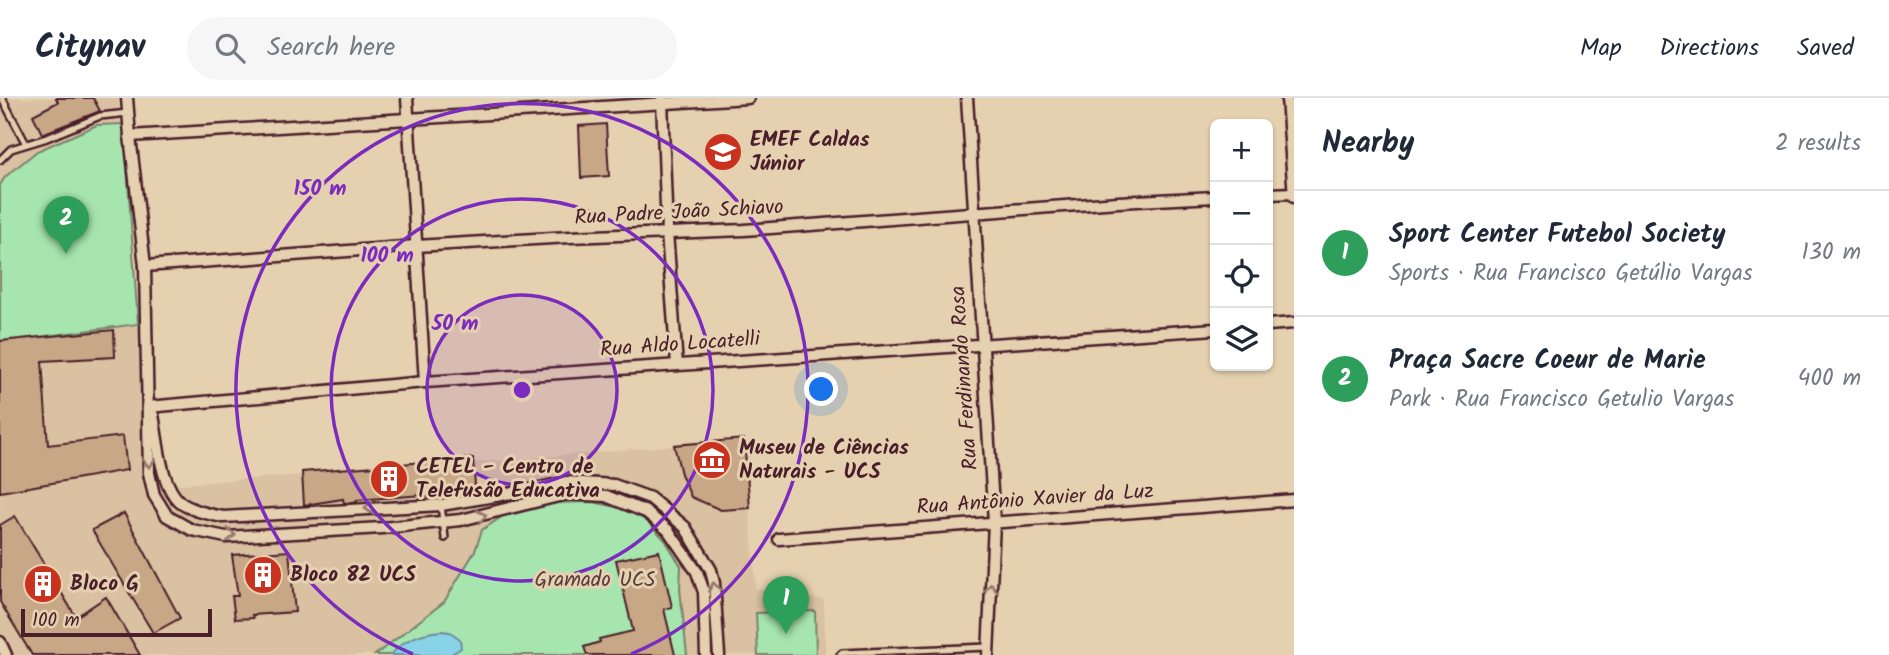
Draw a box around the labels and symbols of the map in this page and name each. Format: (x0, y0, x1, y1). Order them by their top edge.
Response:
place label: EMEF Caldas Júnior (750, 124, 870, 181)
school or university icon: EMEF Caldas Júnior (702, 131, 744, 173)
text: 150 m (293, 173, 347, 206)
street label: Rua Padre João Schiavo (574, 191, 784, 235)
pin: 2 (43, 196, 89, 254)
text: 100 m (360, 240, 414, 273)
street label: Rua Ferdinando Rosa (942, 285, 988, 471)
text: 50 m (431, 308, 478, 341)
street label: Rua Aldo Locatelli (599, 323, 762, 367)
your location (804, 372, 838, 406)
centre of rings (510, 378, 534, 402)
place label: Museu de Ciências Naturais - UCS (739, 432, 909, 489)
museum icon: Museu de Ciências Naturais - UCS (691, 439, 733, 481)
place label: CETEL - Centro de Telefusão Educativa (416, 451, 600, 508)
one-way arrow (142, 458, 157, 469)
building icon: CETEL - Centro de Telefusão Educativa (368, 458, 410, 500)
street label: Rua Antônio Xavier da Luz (915, 475, 1155, 525)
one-way arrow (363, 500, 374, 515)
one-way arrow (476, 509, 488, 524)
one-way arrow (226, 528, 237, 543)
building icon: Bloco 82 UCS (242, 554, 284, 596)
place label: Bloco 82 UCS (290, 559, 416, 592)
building icon: Bloco G (22, 563, 64, 605)
park label: Gramado UCS (535, 564, 655, 597)
place label: Bloco G (70, 568, 139, 601)
pin: 1 (763, 576, 809, 634)
one-way arrow (707, 581, 722, 593)
one-way arrow (983, 582, 998, 593)
scale bar (21, 606, 212, 638)

